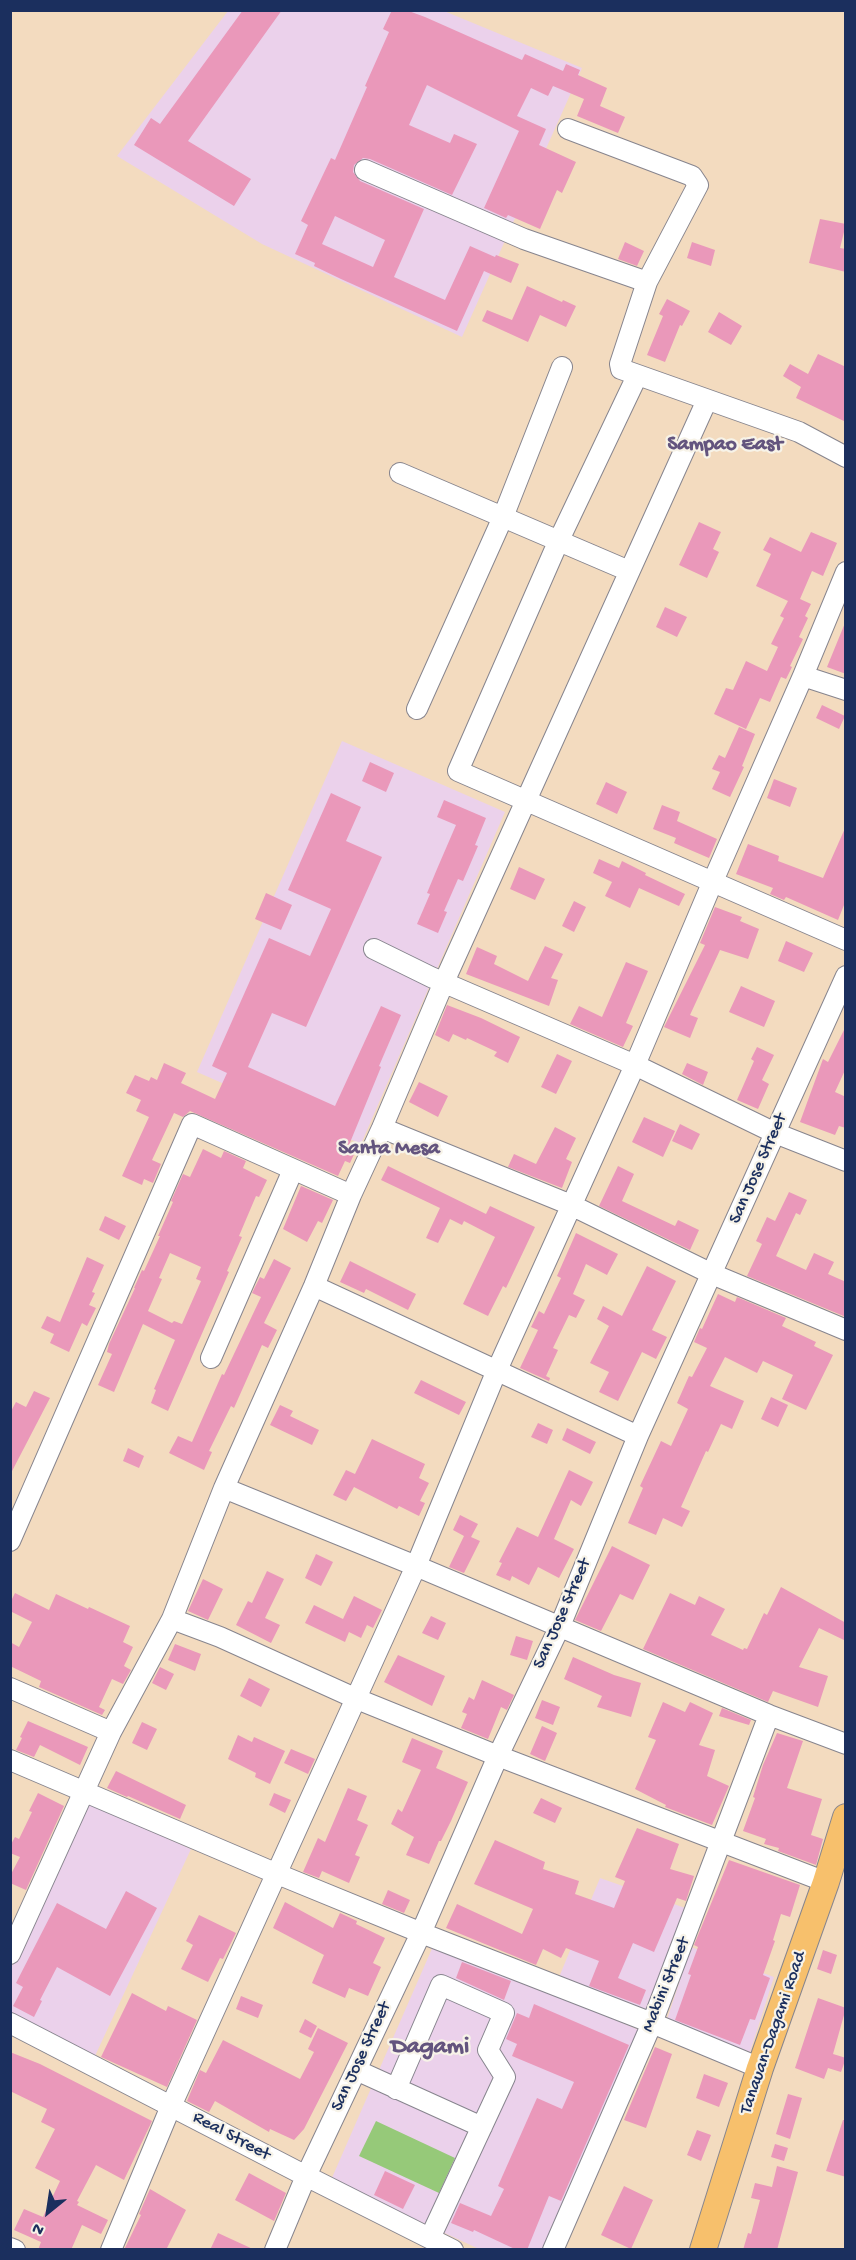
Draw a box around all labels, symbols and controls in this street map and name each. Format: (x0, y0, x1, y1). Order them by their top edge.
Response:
district label: Sampao East (667, 433, 783, 459)
street label: San Jose Street (725, 1111, 793, 1227)
district label: Santa Mesa (338, 1137, 440, 1163)
street label: San Jose Street (529, 1556, 597, 1672)
street label: Mabini Street (638, 1934, 696, 2036)
street label: Tanauan-Dagami Road (736, 1949, 812, 2117)
street label: San Jose Street (327, 1999, 397, 2115)
district label: Dagami (391, 2034, 469, 2062)
street label: Real Street (188, 2108, 274, 2166)
north arrow (18, 2182, 78, 2242)
text: N (29, 2217, 48, 2239)

